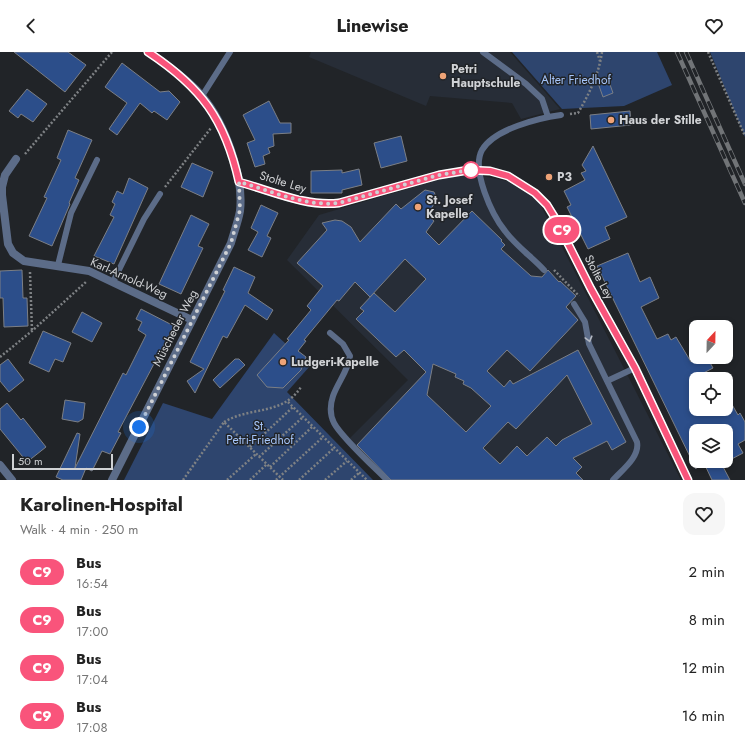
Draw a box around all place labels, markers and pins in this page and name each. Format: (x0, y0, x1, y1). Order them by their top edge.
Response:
place label: Petri Hauptschule (451, 60, 520, 92)
marker: Petri Hauptschule (438, 71, 448, 81)
place label: Haus der Stille (619, 111, 702, 129)
marker: Haus der Stille (606, 115, 616, 125)
unlabelled marker (462, 161, 480, 179)
place label: P3 (557, 168, 572, 186)
marker: P3 (544, 172, 554, 182)
place label: St. Josef Kapelle (426, 191, 473, 223)
marker: St. Josef Kapelle (413, 202, 423, 212)
place label: Ludgeri-Kapelle (291, 353, 379, 371)
marker: Ludgeri-Kapelle (278, 357, 288, 367)

